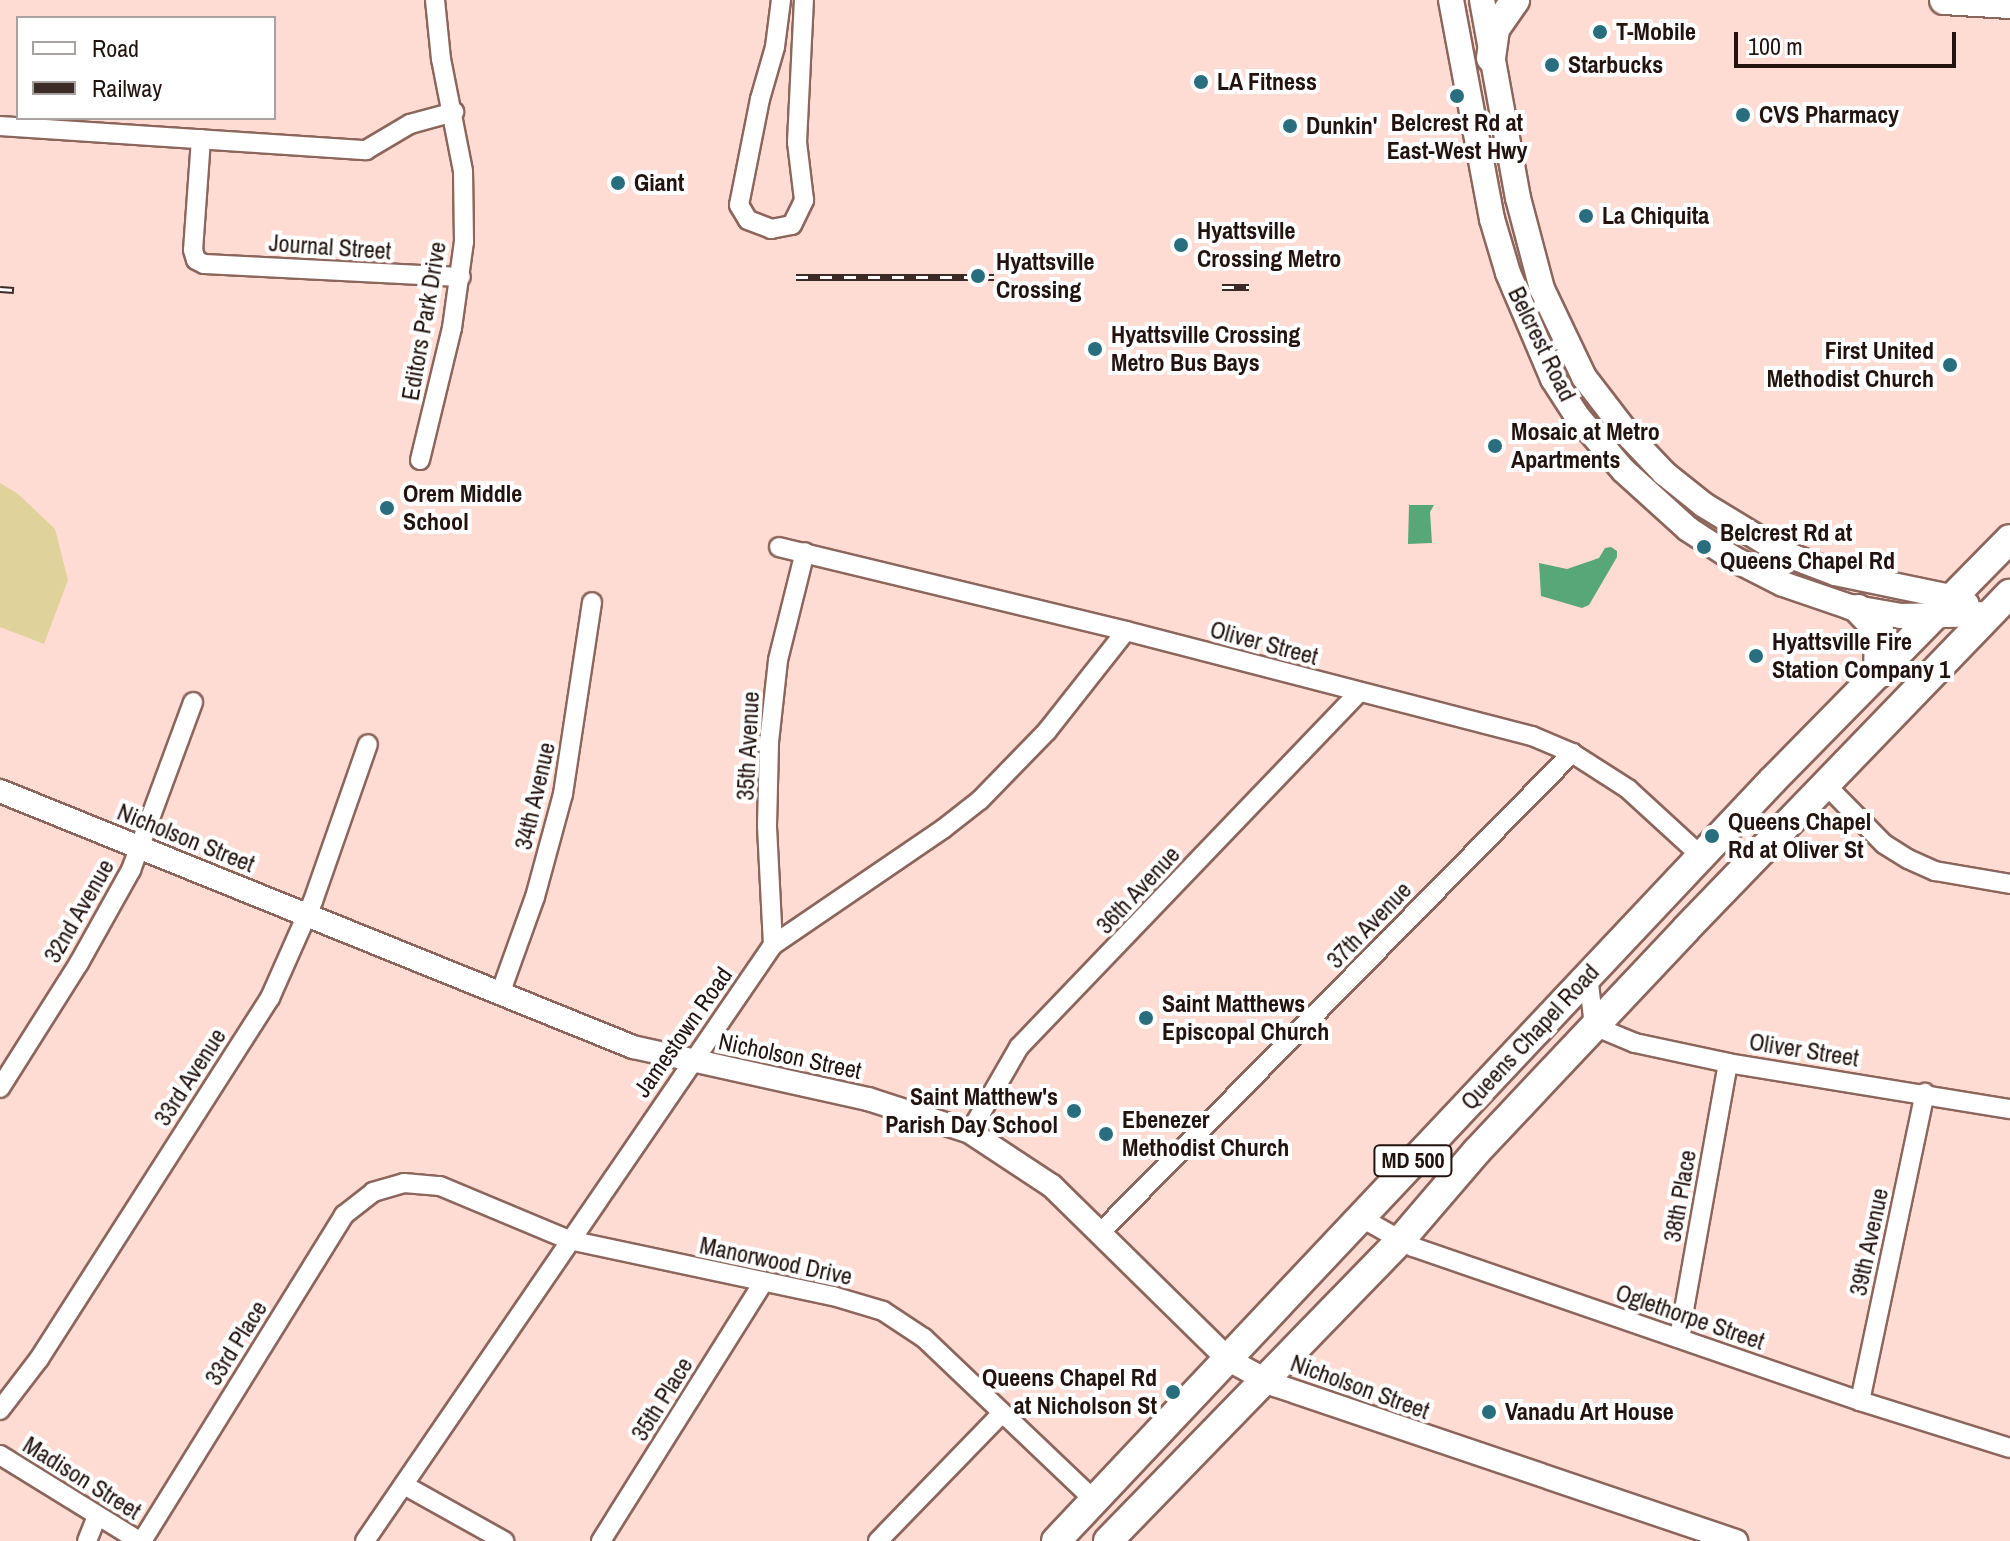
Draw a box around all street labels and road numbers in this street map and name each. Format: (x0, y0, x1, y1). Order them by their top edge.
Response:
street label: Journal Street (268, 228, 392, 266)
street label: Editors Park Drive (396, 239, 452, 403)
street label: Belcrest Road (1502, 282, 1582, 406)
street label: Oliver Street (1207, 615, 1321, 671)
street label: 35th Avenue (731, 690, 765, 802)
street label: 34th Avenue (509, 739, 561, 853)
street label: Nicholson Street (113, 797, 259, 879)
street label: 36th Avenue (1090, 840, 1186, 940)
street label: 32nd Avenue (38, 854, 120, 968)
street label: 37th Avenue (1320, 875, 1418, 975)
street label: Queens Chapel Road (1455, 958, 1605, 1116)
street label: Jamestown Road (628, 961, 738, 1103)
street label: 33rd Avenue (148, 1023, 232, 1131)
street label: Nicholson Street (716, 1027, 864, 1085)
street label: Oliver Street (1747, 1027, 1861, 1073)
road number: MD 500 (1373, 1143, 1453, 1179)
street label: 38th Place (1658, 1148, 1702, 1244)
street label: 39th Avenue (1843, 1185, 1895, 1299)
street label: Manorwood Drive (697, 1231, 855, 1291)
street label: Oglethorpe Street (1612, 1278, 1768, 1356)
street label: 33rd Place (199, 1295, 273, 1391)
street label: Nicholson Street (1287, 1349, 1433, 1425)
street label: 35th Place (625, 1352, 699, 1446)
street label: Madison Street (18, 1430, 146, 1526)

